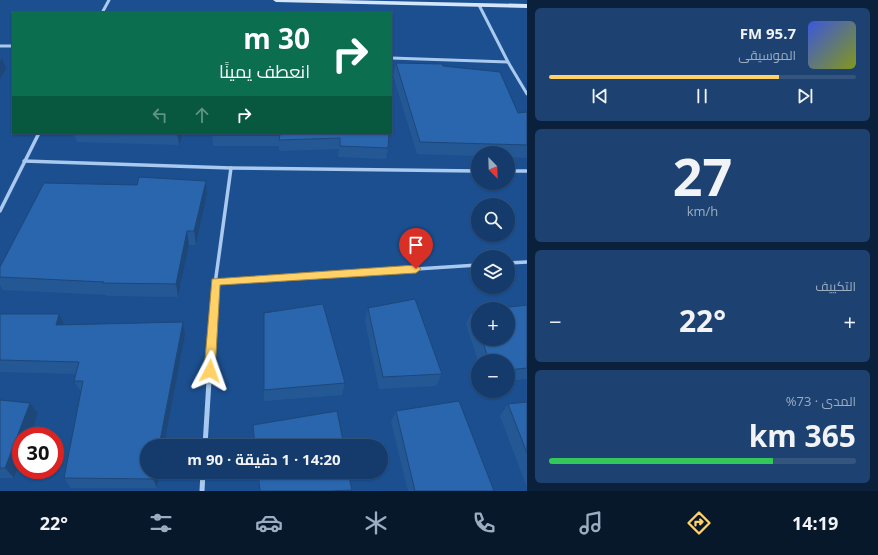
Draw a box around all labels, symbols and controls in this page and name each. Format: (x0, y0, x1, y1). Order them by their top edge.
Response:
text: 30 m (243, 19, 310, 57)
text: 95.7 FM (740, 23, 796, 43)
icon: right (324, 28, 376, 80)
text: الموسيقى (738, 46, 796, 64)
text: انعطف يمينًا (219, 59, 310, 83)
icon: previous (589, 85, 611, 107)
icon: pause (691, 85, 713, 107)
icon: next (794, 85, 816, 107)
icon: left (149, 104, 171, 126)
icon: ahead (191, 104, 213, 126)
icon: right (233, 104, 255, 126)
text: 27 (673, 140, 732, 211)
north arrow (471, 146, 515, 190)
map controls (471, 146, 515, 398)
button: search (471, 198, 515, 242)
text: km/h (687, 202, 718, 220)
pin (399, 228, 433, 269)
icon: arrive (405, 234, 427, 256)
button: layers (471, 250, 515, 294)
text: التكييف (815, 277, 856, 295)
text: 22° (679, 300, 726, 341)
button: + (471, 302, 515, 346)
text: − (549, 306, 562, 336)
text: + (843, 306, 856, 336)
position arrow (189, 350, 231, 392)
button: − (471, 354, 515, 398)
text: المدى · 73% (786, 392, 856, 410)
text: 365 km (749, 415, 856, 456)
speed limit sign: 30 (12, 427, 64, 479)
text: 14:20 · 1 دقيقة · 90 m (187, 449, 341, 469)
icon: filters (147, 509, 175, 537)
icon: car (255, 509, 283, 537)
icon: climate (362, 509, 390, 537)
icon: phone (470, 509, 498, 537)
icon: music (577, 509, 605, 537)
icon: directions (685, 509, 713, 537)
text: 22° (40, 511, 68, 535)
text: 14:19 (792, 511, 838, 535)

